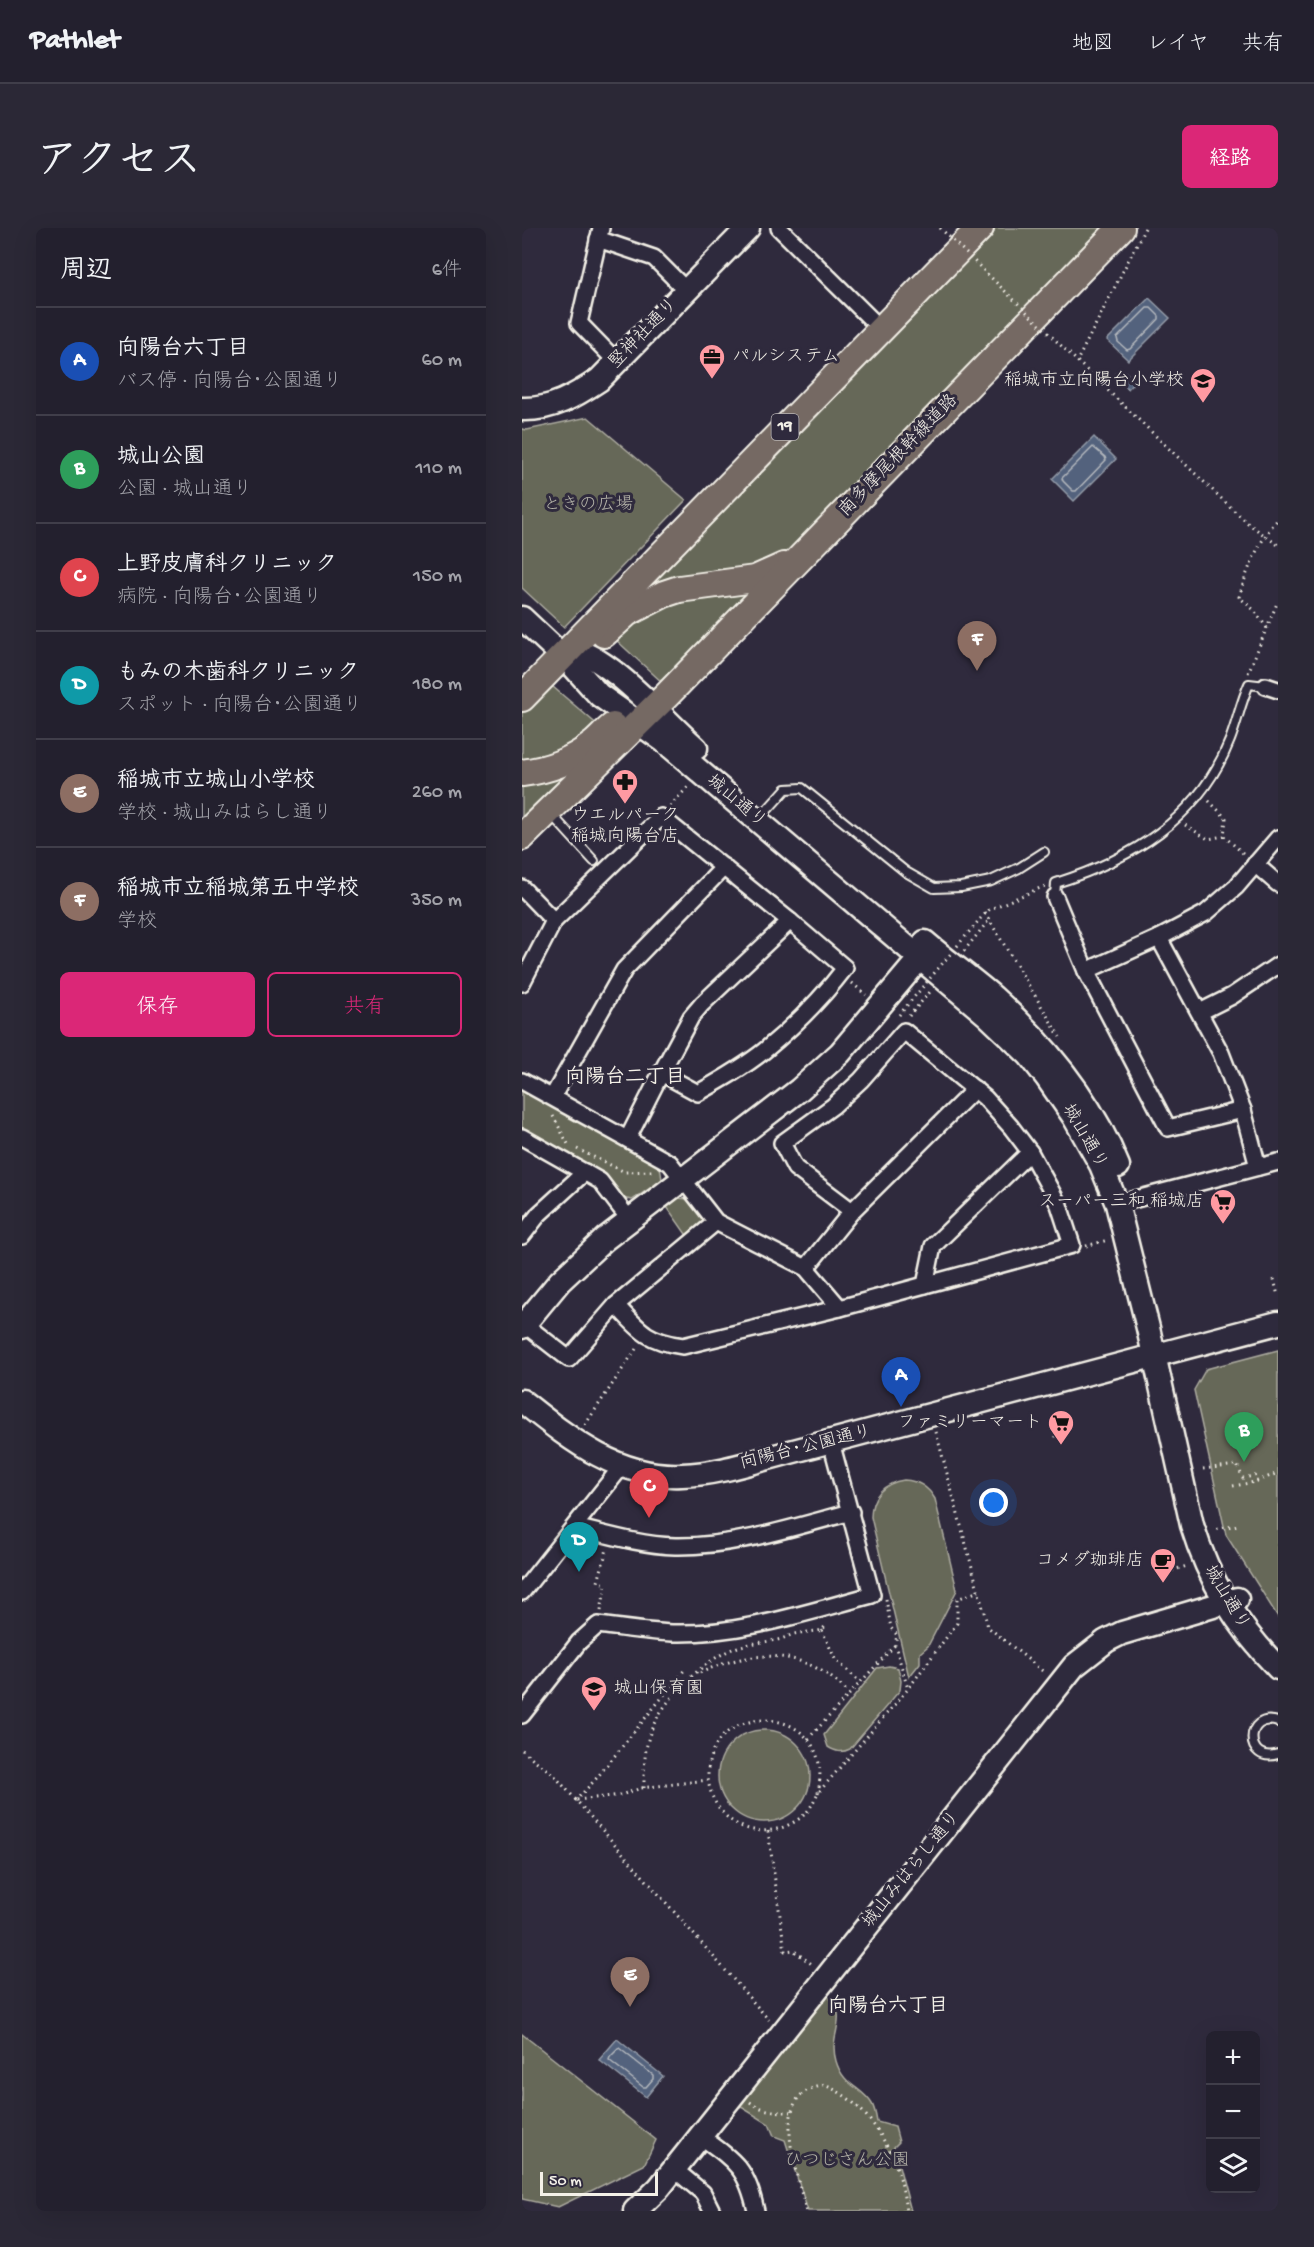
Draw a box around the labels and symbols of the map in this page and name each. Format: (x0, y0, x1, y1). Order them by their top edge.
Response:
street label: 竪神社通り (604, 294, 683, 374)
office icon: パルシステム (697, 342, 727, 380)
place label: パルシステム (732, 347, 840, 368)
school or university icon: 稲城市立向陽台小学校 (1188, 366, 1218, 404)
place label: 稲城市立向陽台小学校 (1004, 370, 1184, 392)
street label: 南多摩尾根幹線道路 (834, 390, 963, 522)
road number: 19 (772, 414, 798, 440)
park label: ときの広場 (543, 494, 633, 516)
pin: F (958, 622, 996, 671)
pharmacy icon: ウエルパーク 稲城向陽台店 (610, 767, 640, 805)
street label: 城山通り (702, 770, 771, 833)
place label: ウエルパーク 稲城向陽台店 (571, 806, 679, 848)
district label: 向陽台二丁目 (565, 1065, 685, 1090)
street label: 城山通り (1057, 1100, 1112, 1173)
supermarket icon: スーパー三和 稲城店 (1208, 1187, 1238, 1225)
place label: スーパー三和 稲城店 (1038, 1191, 1204, 1213)
pin: A (882, 1358, 920, 1407)
supermarket icon: ファミリーマート (1046, 1408, 1076, 1446)
pin: B (1224, 1412, 1264, 1462)
place label: ファミリーマート (898, 1413, 1042, 1434)
street label: 向陽台･公園通り (738, 1421, 874, 1475)
pin: C (630, 1468, 668, 1518)
your location (979, 1488, 1008, 1517)
pin: D (560, 1522, 598, 1572)
cafe icon: コメダ珈琲店 (1148, 1546, 1178, 1584)
place label: コメダ珈琲店 (1036, 1550, 1144, 1572)
street label: 城山通り (1198, 1561, 1254, 1634)
school or university icon: 城山保育園 (579, 1674, 609, 1712)
place label: 城山保育園 (614, 1678, 704, 1700)
street label: 城山みはらし通り (858, 1807, 965, 1933)
pin: E (610, 1958, 650, 2007)
district label: 向陽台六丁目 (828, 1994, 948, 2019)
park label: ひつじさん公園 (784, 2151, 910, 2172)
scale bar (540, 2169, 658, 2196)

